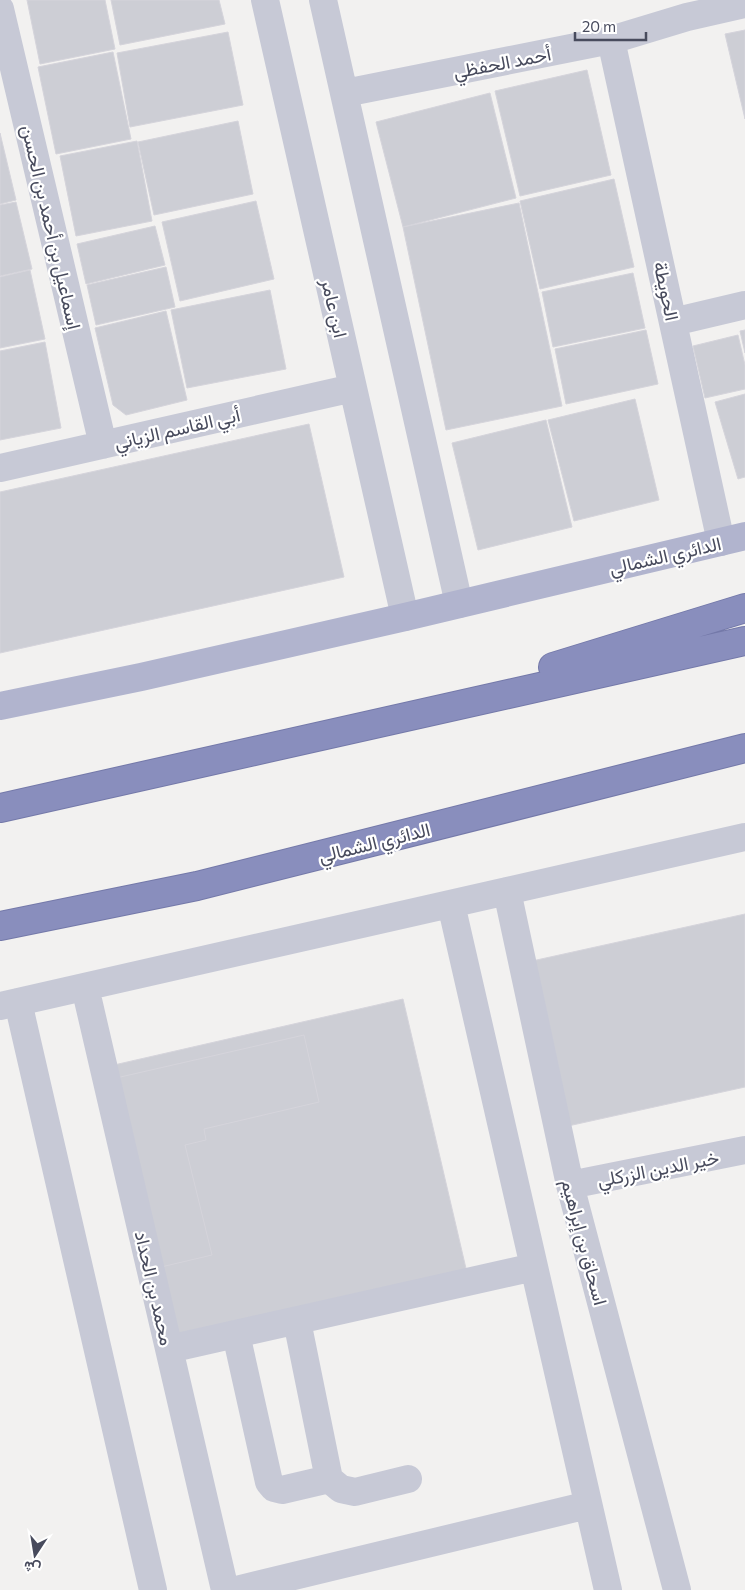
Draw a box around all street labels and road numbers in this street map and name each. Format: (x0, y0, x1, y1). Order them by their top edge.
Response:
street label: أحمد الحفظي (451, 41, 554, 88)
street label: إسماعيل بن أحمد بن الحسن (15, 122, 87, 332)
street label: الحويطة (649, 259, 684, 323)
street label: ابن عامر (316, 275, 353, 340)
street label: أبي القاسم الزياني (112, 402, 243, 459)
street label: الدائري الشمالي (607, 531, 724, 584)
street label: الدائري الشمالي (316, 817, 433, 872)
street label: خير الدين الزركلي (595, 1145, 722, 1196)
street label: اسحاق بن إبراهيم (555, 1176, 613, 1308)
street label: محمد بن الحداد (130, 1228, 179, 1348)

